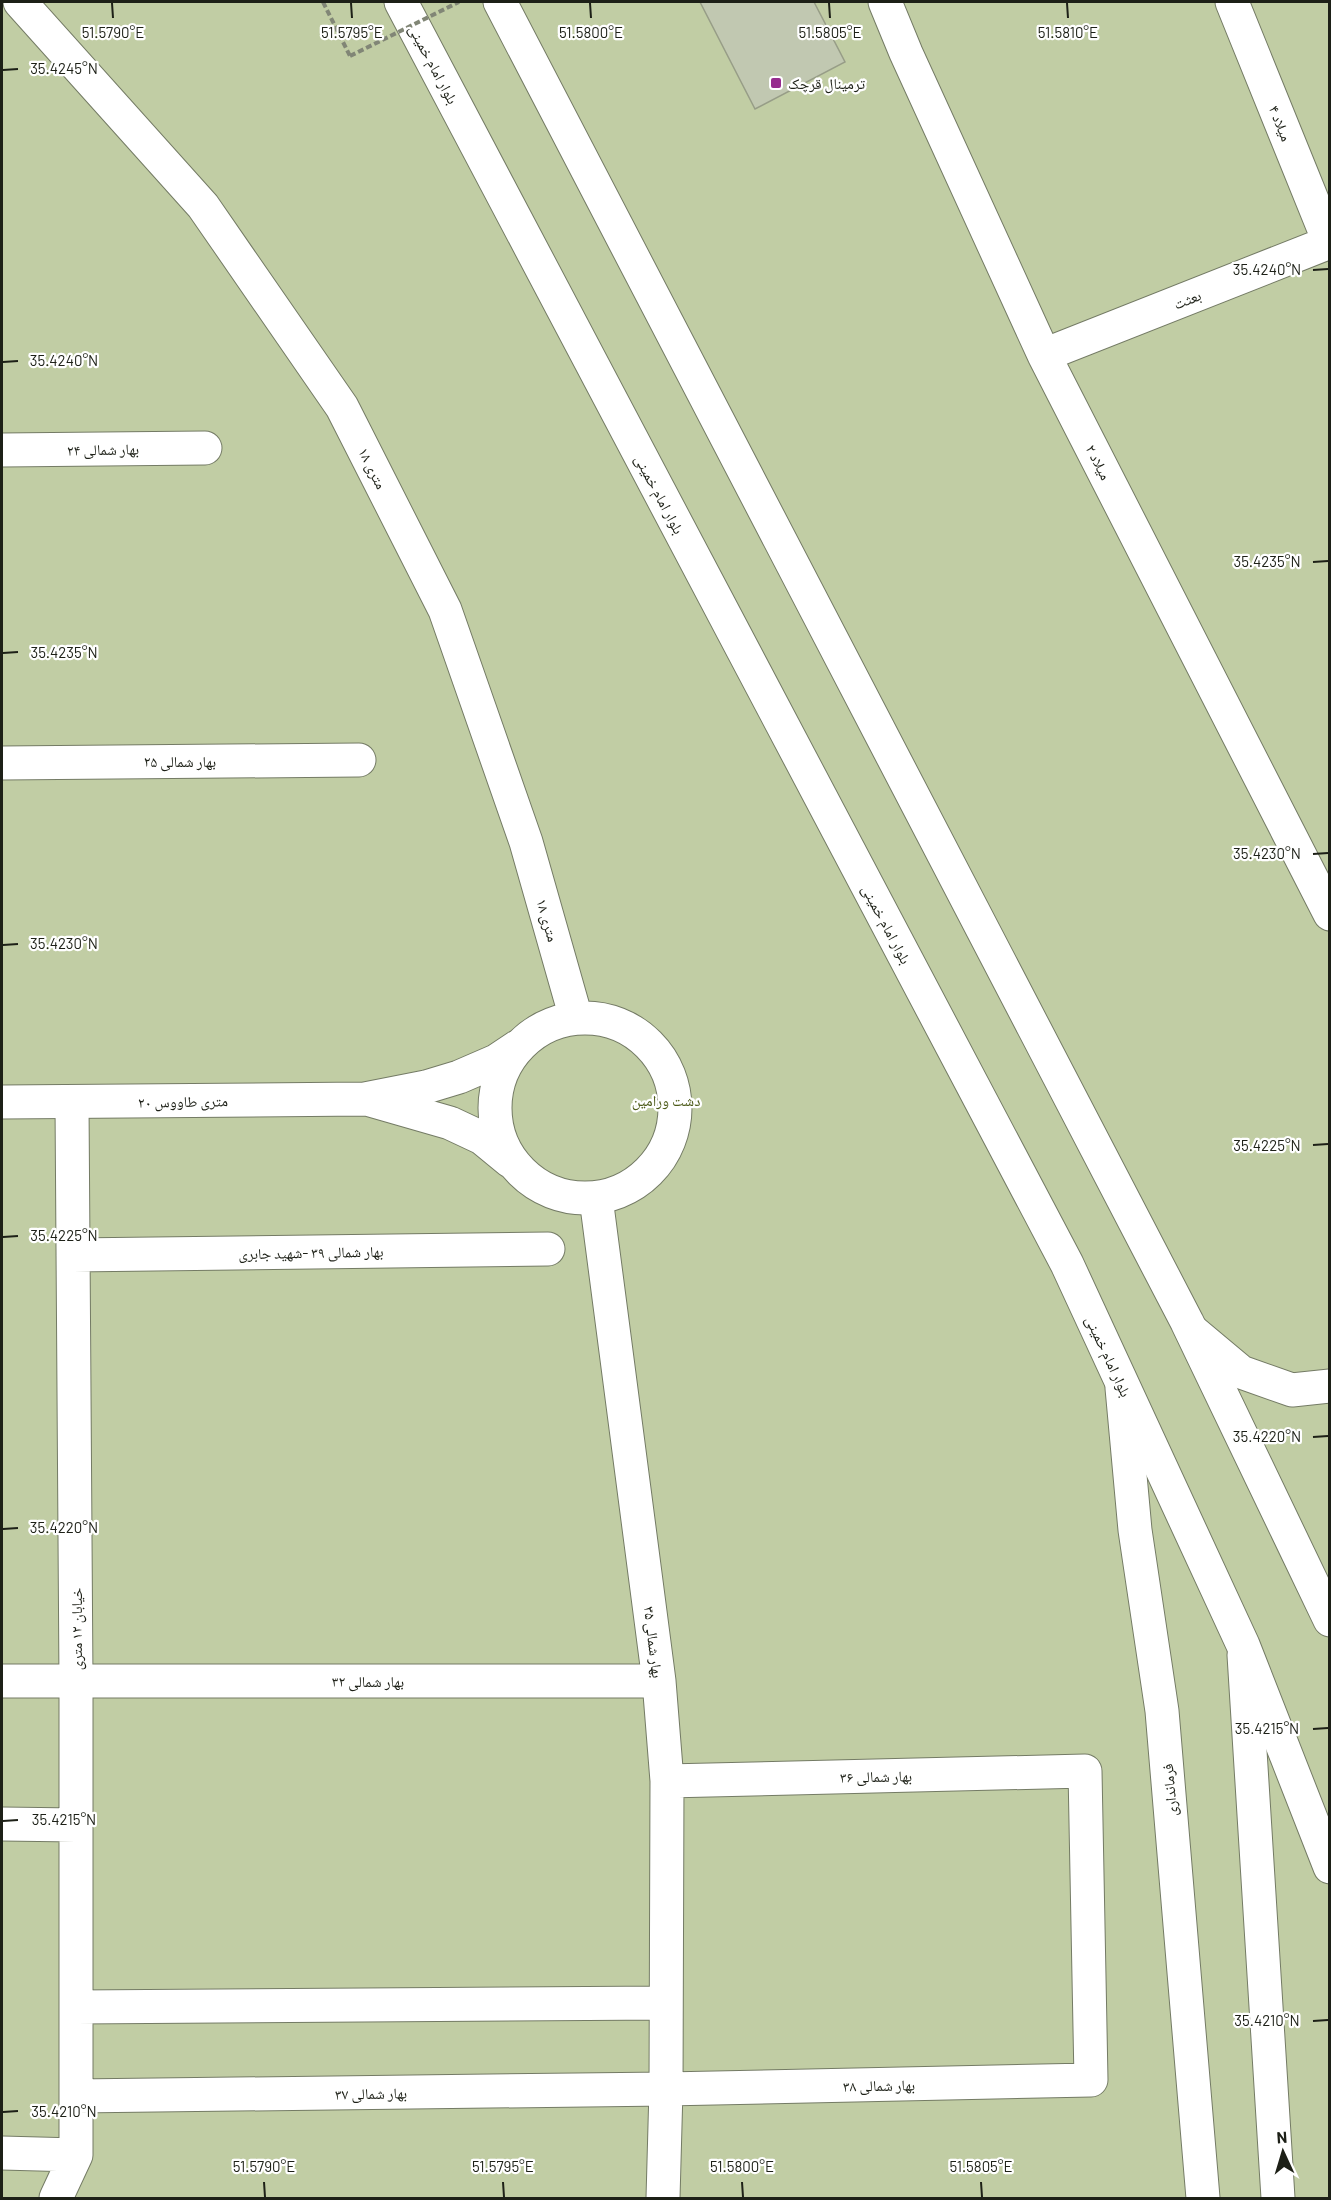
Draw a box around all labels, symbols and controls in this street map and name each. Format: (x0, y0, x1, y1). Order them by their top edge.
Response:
street label: بلوار امام خمینی (404, 21, 462, 108)
text: 51.5790°E (82, 23, 144, 41)
text: 51.5795°E (321, 23, 383, 41)
text: 51.5800°E (559, 23, 623, 41)
text: 51.5805°E (798, 23, 862, 41)
text: 51.5810°E (1038, 23, 1098, 41)
text: 35.4245°N (30, 59, 98, 77)
place label: ترمینال قرچک (788, 74, 866, 94)
marker: ترمینال قرچک (769, 76, 783, 90)
street label: میلاد ۴ (1265, 102, 1296, 144)
text: 35.4240°N (1233, 260, 1301, 278)
street label: بعثت (1171, 285, 1204, 313)
text: 35.4240°N (30, 351, 98, 369)
street label: بهار شمالی ۲۴ (67, 439, 139, 461)
street label: میلاد ۲ (1082, 441, 1116, 483)
street label: ۱۸ متری (353, 444, 391, 493)
street label: بلوار امام خمینی (630, 451, 688, 538)
text: 35.4235°N (1233, 552, 1301, 570)
text: 35.4235°N (30, 643, 98, 661)
street label: بهار شمالی ۲۵ (144, 752, 216, 772)
text: 35.4230°N (1233, 844, 1301, 862)
street label: بلوار امام خمینی (857, 881, 915, 968)
street label: ۱۸ متری (531, 896, 563, 944)
text: 35.4230°N (30, 934, 98, 952)
street label: ۲۰ متری طاووس (138, 1091, 228, 1113)
park label: دشت ورامین (632, 1091, 700, 1111)
text: 35.4225°N (1233, 1136, 1301, 1154)
text: 35.4225°N (30, 1226, 98, 1244)
street label: بهار شمالی ۳۹ -شهید جابری (238, 1242, 384, 1264)
street label: بلوار امام خمینی (1081, 1313, 1136, 1400)
text: 35.4220°N (1233, 1427, 1301, 1445)
text: 35.4220°N (30, 1518, 98, 1536)
street label: خیابان ۱۲ متری (67, 1587, 87, 1670)
street label: بهار شمالی ۳۵ (639, 1605, 667, 1679)
street label: بهار شمالی ۳۲ (332, 1672, 404, 1692)
text: 35.4215°N (1235, 1719, 1299, 1737)
street label: فرمانداری (1158, 1763, 1182, 1817)
street label: بهار شمالی ۳۶ (840, 1766, 912, 1788)
text: 35.4215°N (32, 1810, 96, 1828)
text: 35.4210°N (1234, 2011, 1300, 2029)
street label: بهار شمالی ۳۸ (843, 2075, 915, 2097)
street label: بهار شمالی ۳۷ (335, 2083, 407, 2105)
text: 35.4210°N (31, 2102, 97, 2120)
north arrow (1253, 2122, 1313, 2182)
text: N (1276, 2127, 1288, 2146)
text: 51.5790°E (233, 2157, 295, 2175)
text: 51.5795°E (472, 2157, 534, 2175)
text: 51.5800°E (710, 2157, 774, 2175)
text: 51.5805°E (949, 2157, 1013, 2175)

